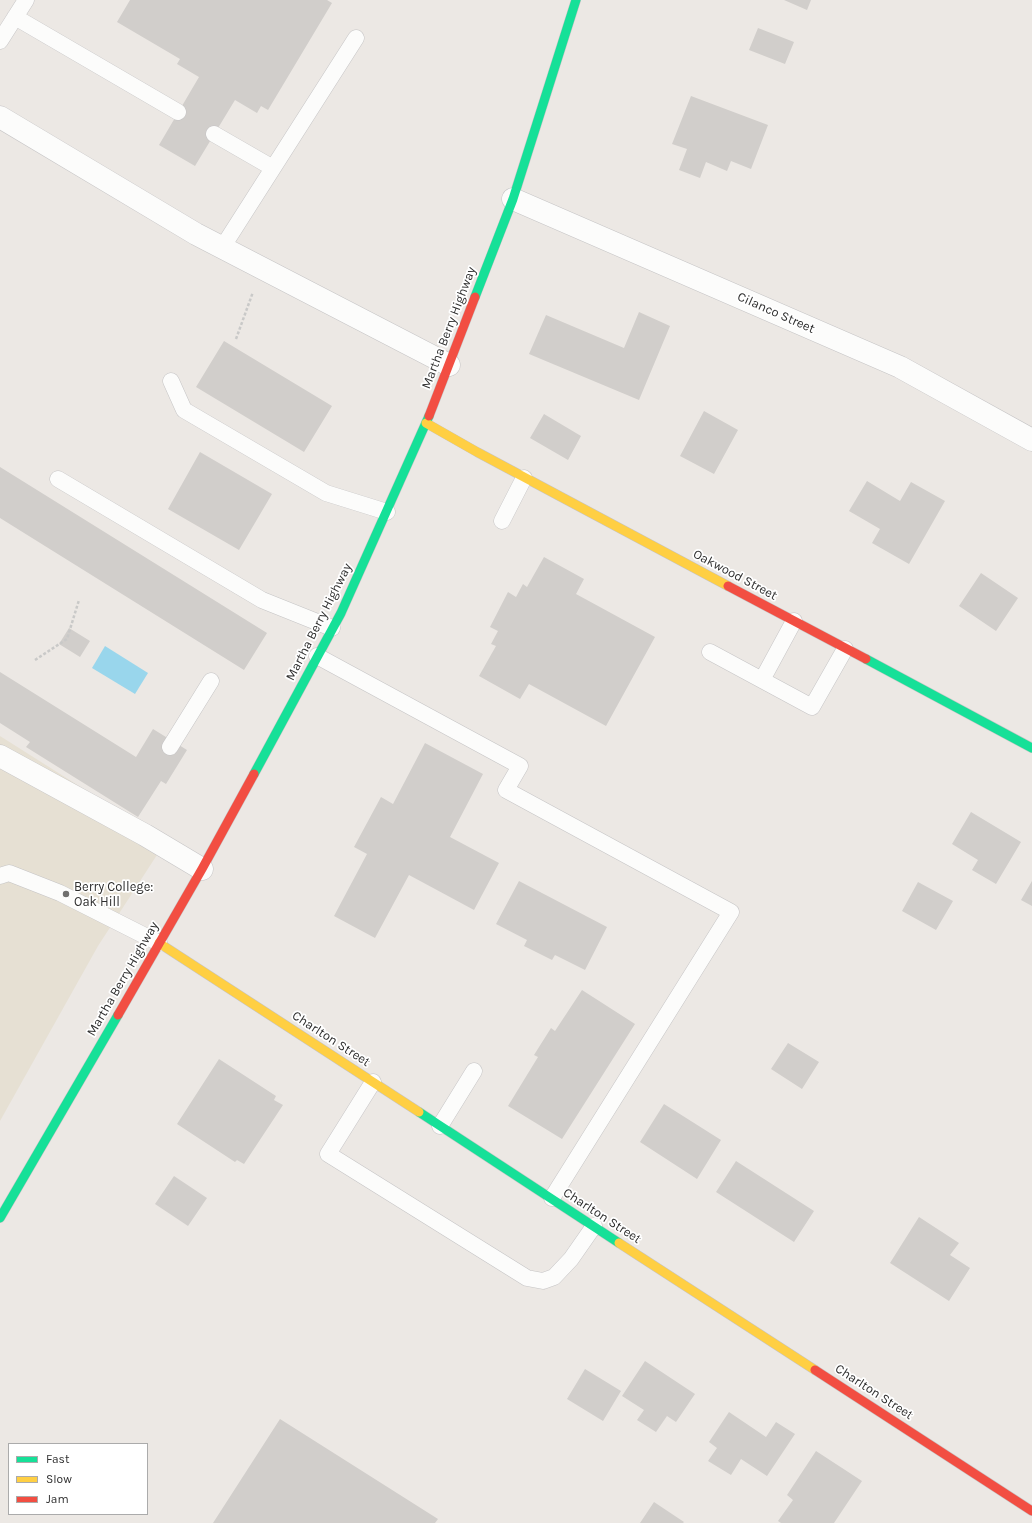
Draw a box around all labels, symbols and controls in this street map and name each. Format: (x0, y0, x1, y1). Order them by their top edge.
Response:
street label: Martha Berry Highway (419, 265, 479, 391)
street label: Cilanco Street (735, 289, 817, 337)
street label: Oakwood Street (690, 546, 780, 604)
street label: Martha Berry Highway (283, 561, 355, 683)
place label: Berry College: Oak Hill (74, 879, 153, 910)
marker: Berry College: Oak Hill (61, 889, 71, 899)
street label: Martha Berry Highway (84, 919, 162, 1039)
street label: Charlton Street (289, 1008, 373, 1070)
street label: Charlton Street (560, 1185, 644, 1247)
street label: Charlton Street (832, 1361, 916, 1423)
legend (8, 1443, 148, 1515)
text: Fast (46, 1452, 69, 1466)
text: Slow (46, 1472, 72, 1486)
text: Jam (46, 1492, 69, 1506)

